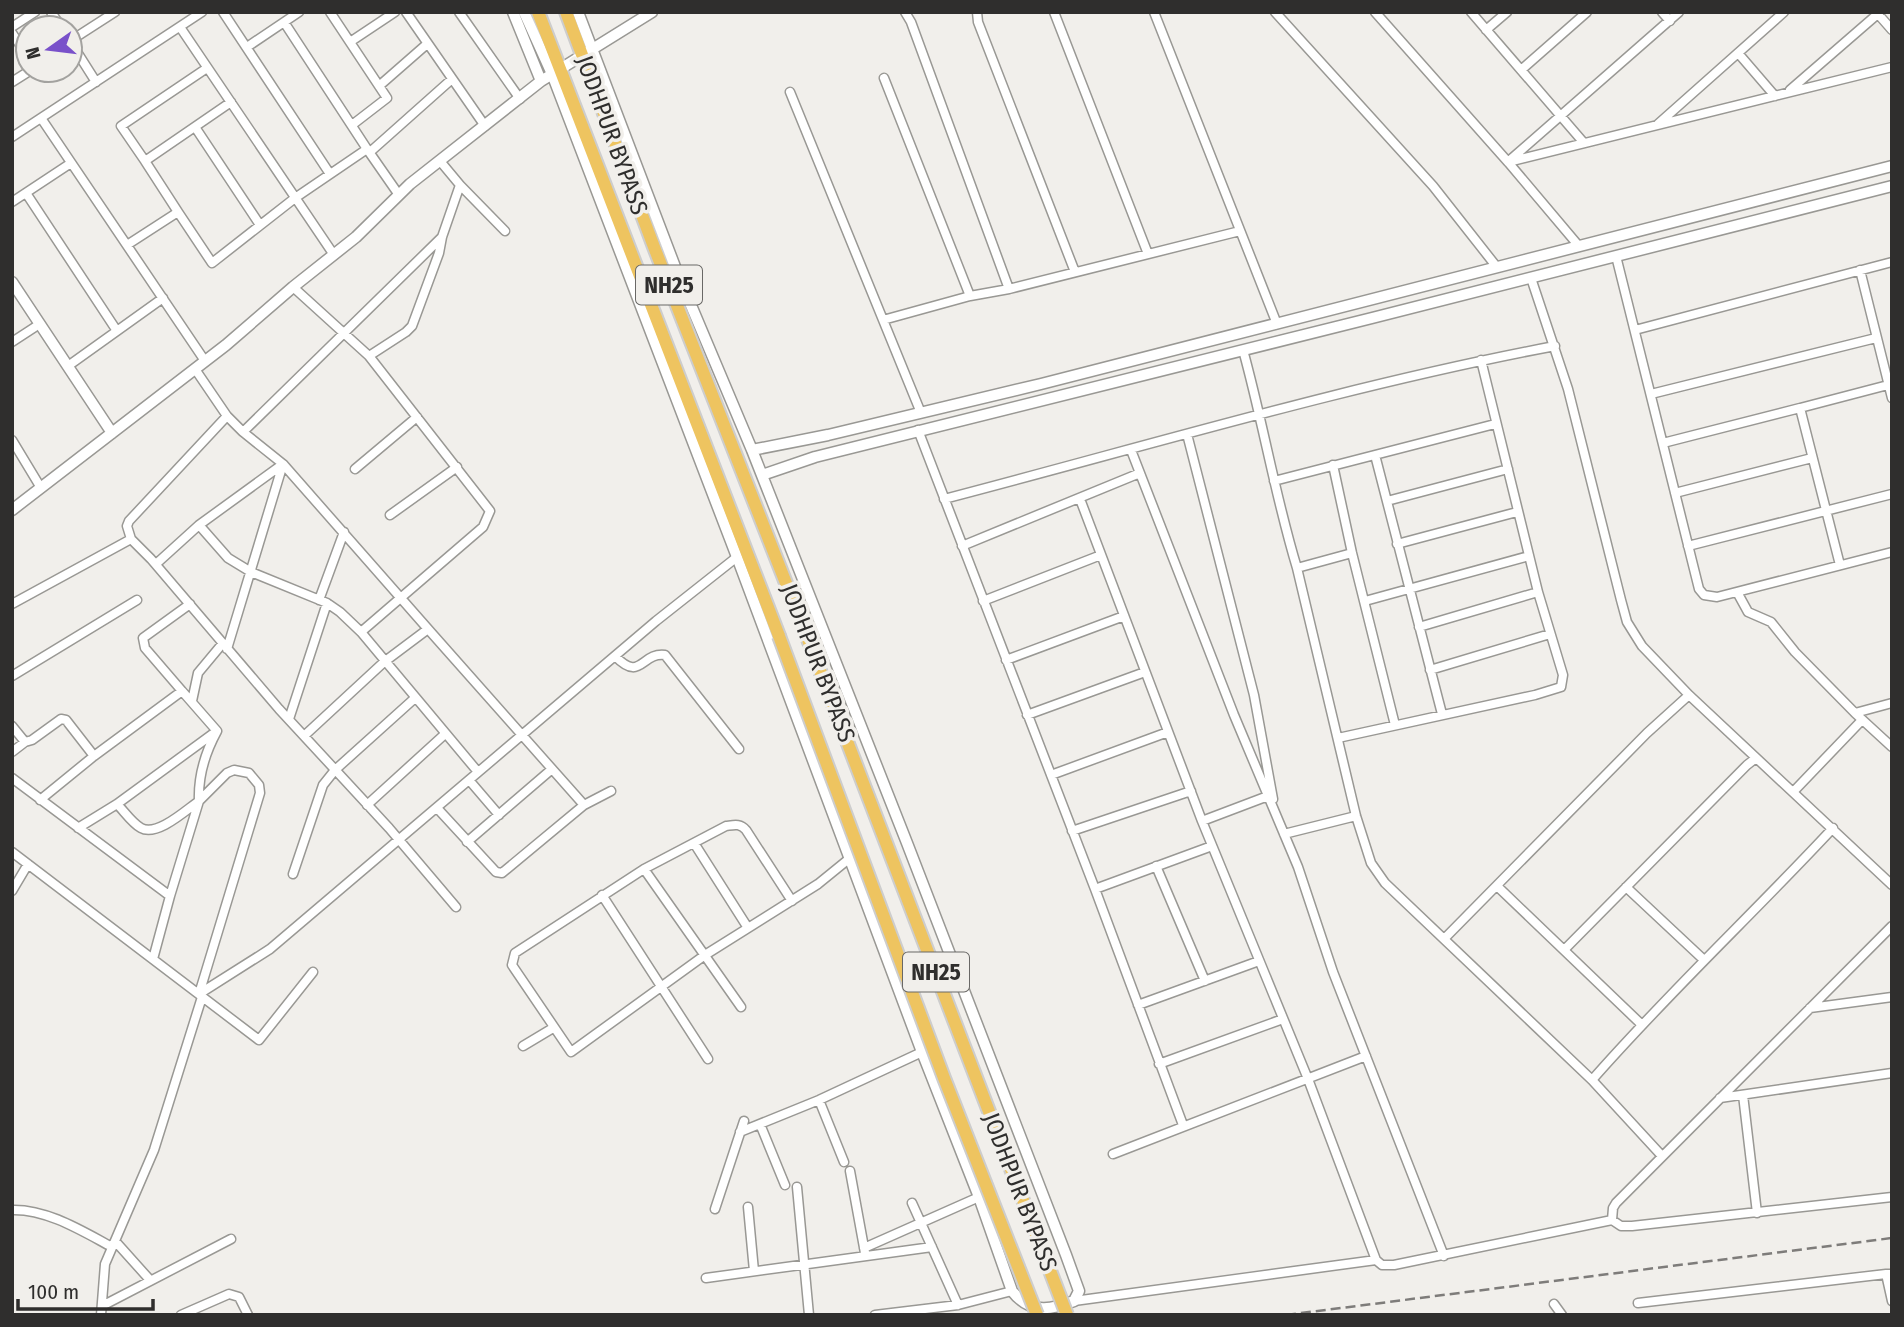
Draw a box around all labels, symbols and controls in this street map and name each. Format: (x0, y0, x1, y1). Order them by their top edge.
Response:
north arrow (14, 14, 84, 84)
text: N (20, 45, 46, 61)
street label: JODHPUR BYPASS (570, 52, 654, 218)
road number: NH25 (636, 266, 702, 304)
street label: JODHPUR BYPASS (775, 580, 861, 746)
road number: NH25 (903, 953, 969, 992)
street label: JODHPUR BYPASS (977, 1109, 1063, 1275)
scale bar (18, 1268, 152, 1312)
text: 100 m (28, 1279, 79, 1305)

